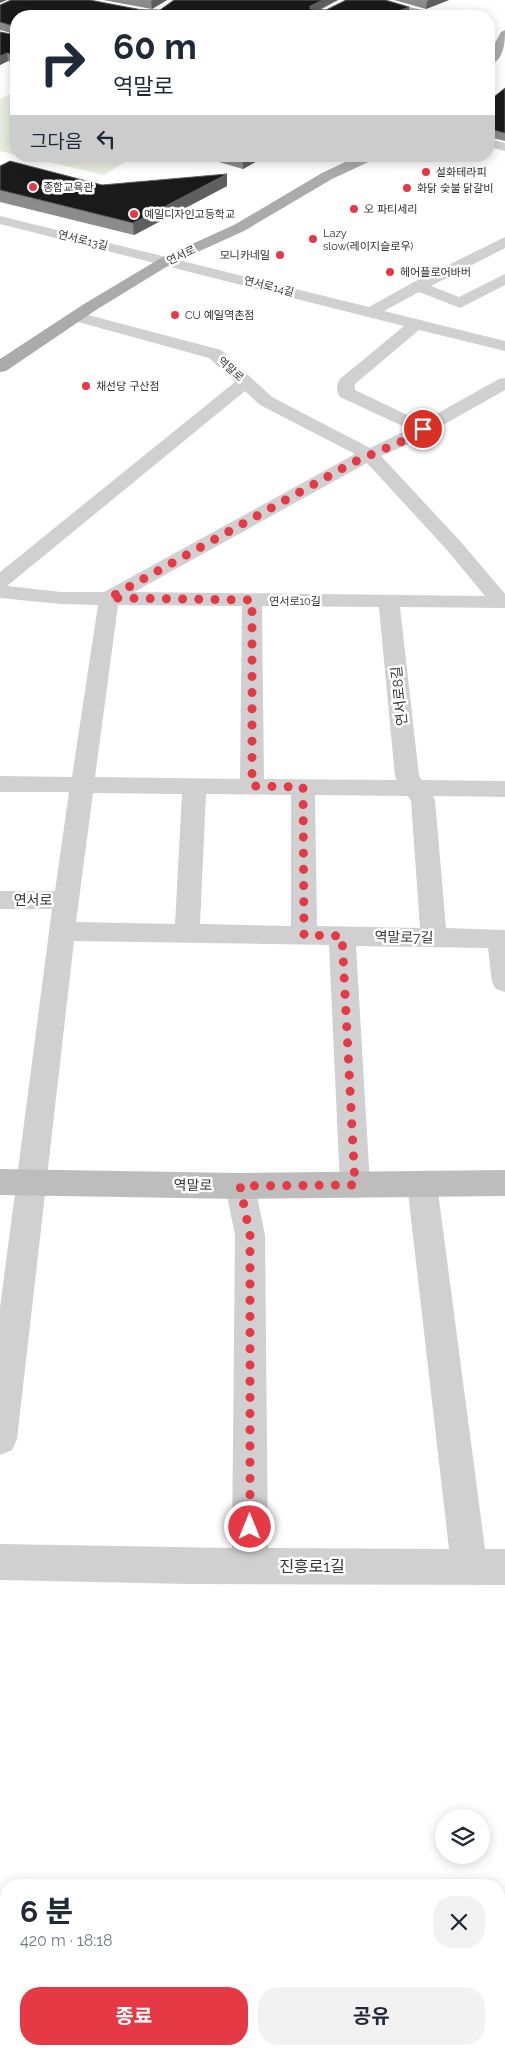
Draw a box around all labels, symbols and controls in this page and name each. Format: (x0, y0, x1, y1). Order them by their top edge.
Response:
text: 60 m (113, 26, 197, 67)
icon: right (30, 30, 95, 95)
text: 역말로 (113, 73, 174, 99)
icon: left (92, 125, 120, 153)
text: 그다음 (30, 130, 82, 152)
marker: 설화테라피 (420, 166, 432, 178)
place label: 설화테라피 (436, 166, 487, 179)
marker: 종합교육관 (27, 181, 39, 193)
place label: 종합교육관 (43, 181, 94, 194)
marker: 화닭 숯불 닭갈비 (401, 182, 413, 194)
place label: 화닭 숯불 닭갈비 (417, 182, 493, 195)
marker: 오 파티세리 (348, 203, 360, 215)
place label: 오 파티세리 (364, 203, 417, 216)
marker: 예일디자인고등학교 (128, 208, 140, 220)
place label: 예일디자인고등학교 (144, 208, 235, 221)
place label: Lazy slow(레이지슬로우) (323, 227, 413, 253)
street label: 연서로13길 (57, 228, 109, 253)
marker: Lazy slow(레이지슬로우) (307, 233, 319, 245)
street label: 연서로 (165, 243, 198, 268)
place label: 모니카네일 (219, 249, 270, 262)
marker: 모니카네일 (274, 249, 286, 261)
marker: 헤어플로어바버 (384, 266, 396, 278)
place label: 헤어플로어바버 (400, 266, 471, 279)
street label: 연서로14길 (242, 274, 295, 299)
marker: CU 예일역촌점 (169, 309, 181, 321)
place label: CU 예일역촌점 (185, 309, 254, 322)
street label: 역말로 (215, 354, 246, 384)
marker: 채선당 구산점 (80, 380, 92, 392)
place label: 채선당 구산점 (96, 380, 160, 393)
pin (402, 408, 444, 450)
icon: arrive (409, 415, 437, 443)
street label: 연서로10길 (269, 595, 321, 608)
street label: 연서로8길 (388, 665, 410, 727)
street label: 연서로 (14, 892, 52, 908)
street label: 역말로7길 (374, 928, 434, 946)
street label: 역말로 (174, 1177, 213, 1193)
position arrow (223, 1500, 275, 1552)
street label: 진흥로1길 (279, 1557, 345, 1576)
map controls (435, 1809, 490, 1864)
button: layers (435, 1809, 490, 1864)
text: 6 분 (20, 1894, 73, 1929)
button: close (433, 1896, 485, 1948)
text: 420 m · 18:18 (20, 1931, 113, 1950)
button: 종료 (20, 1987, 248, 2045)
button: 공유 (258, 1987, 485, 2045)

